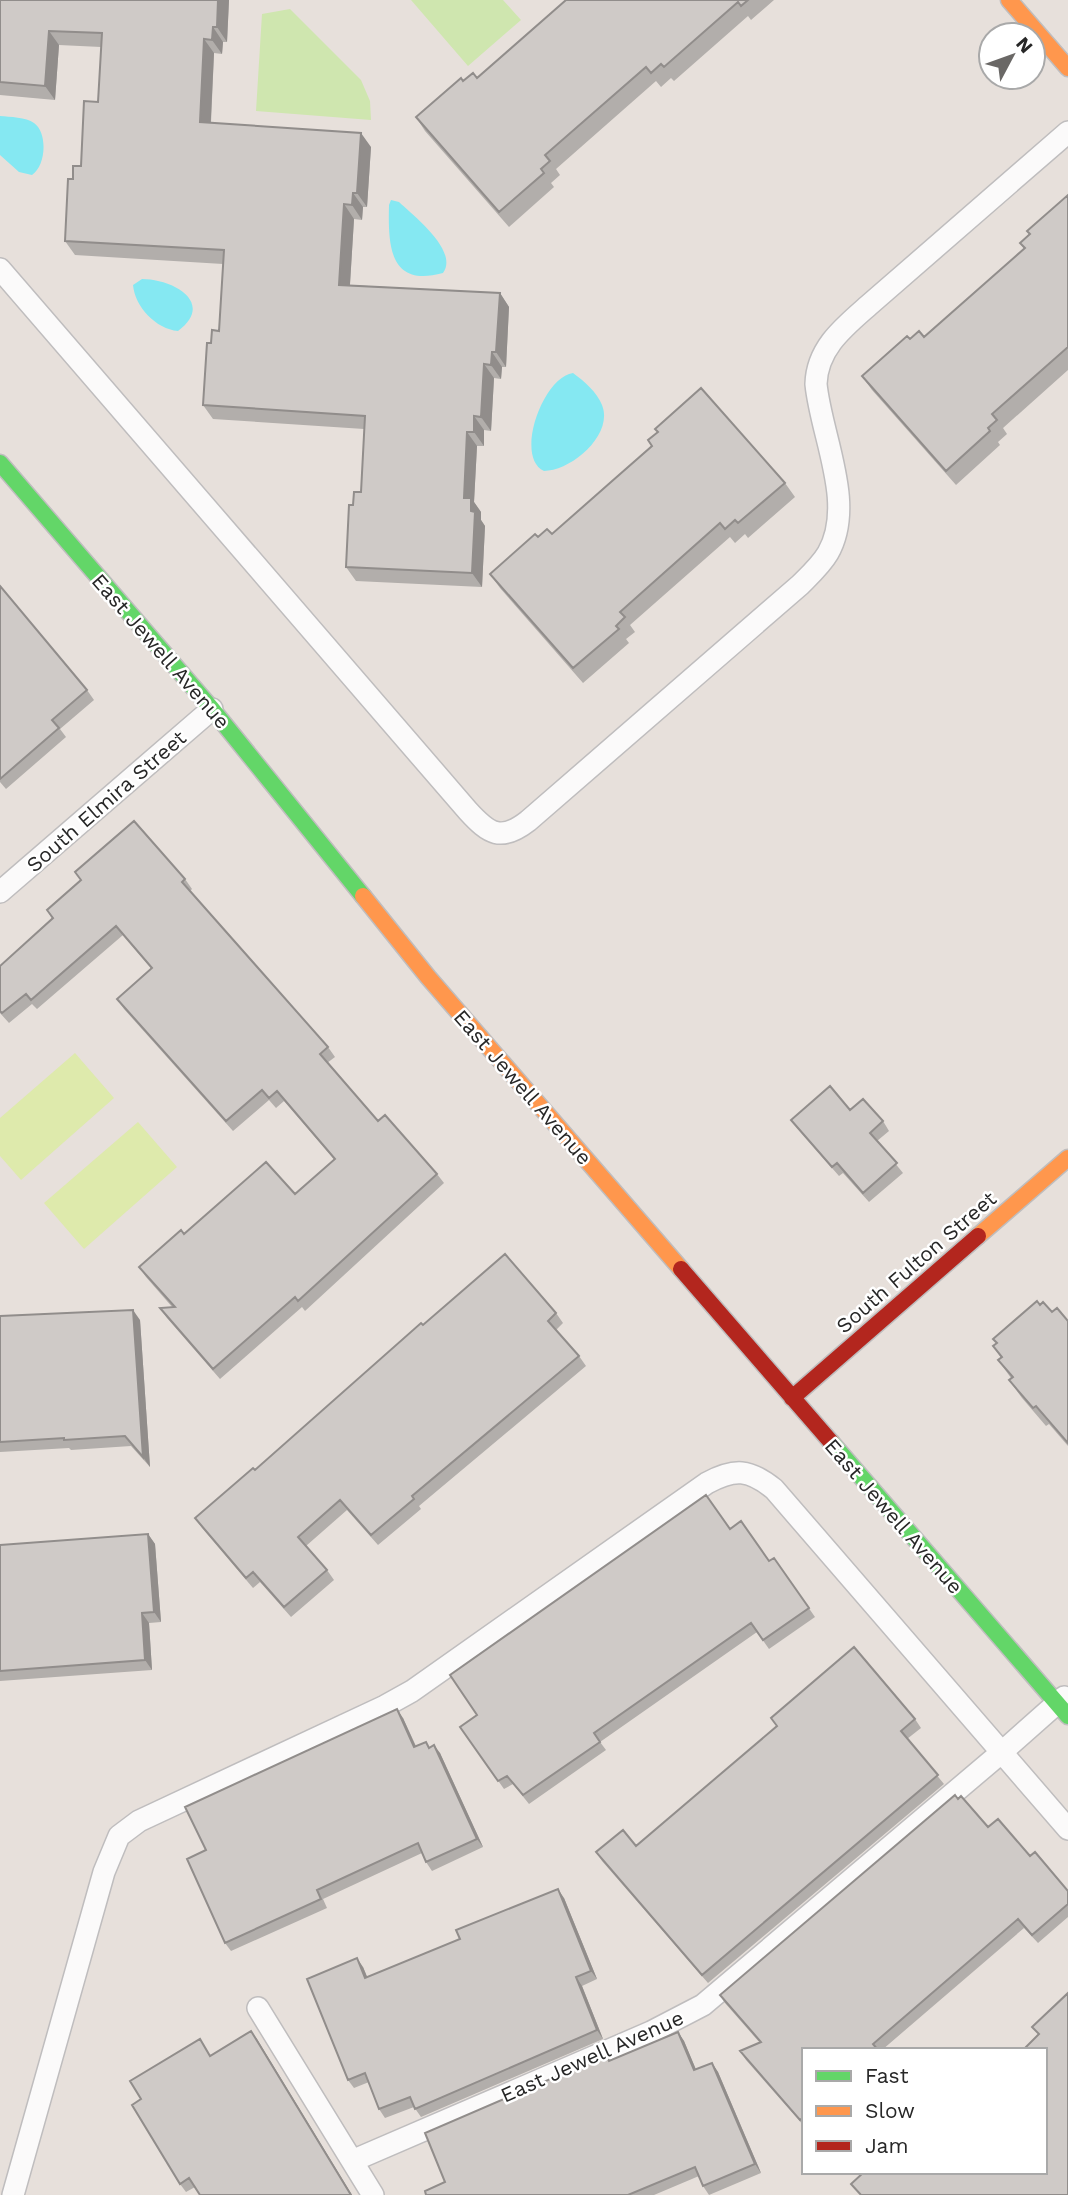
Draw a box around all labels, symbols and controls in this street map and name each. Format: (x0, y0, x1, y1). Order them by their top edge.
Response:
north arrow (977, 21, 1047, 91)
text: N (1011, 32, 1038, 58)
street label: East Jewell Avenue (87, 568, 235, 734)
street label: South Elmira Street (21, 725, 191, 877)
street label: East Jewell Avenue (449, 1004, 597, 1170)
street label: South Fulton Street (831, 1186, 1001, 1338)
street label: East Jewell Avenue (820, 1433, 968, 1599)
street label: East Jewell Avenue (497, 2004, 687, 2108)
legend (802, 2048, 1047, 2174)
text: Fast (865, 2063, 909, 2088)
text: Slow (865, 2098, 915, 2123)
text: Jam (865, 2133, 908, 2158)

